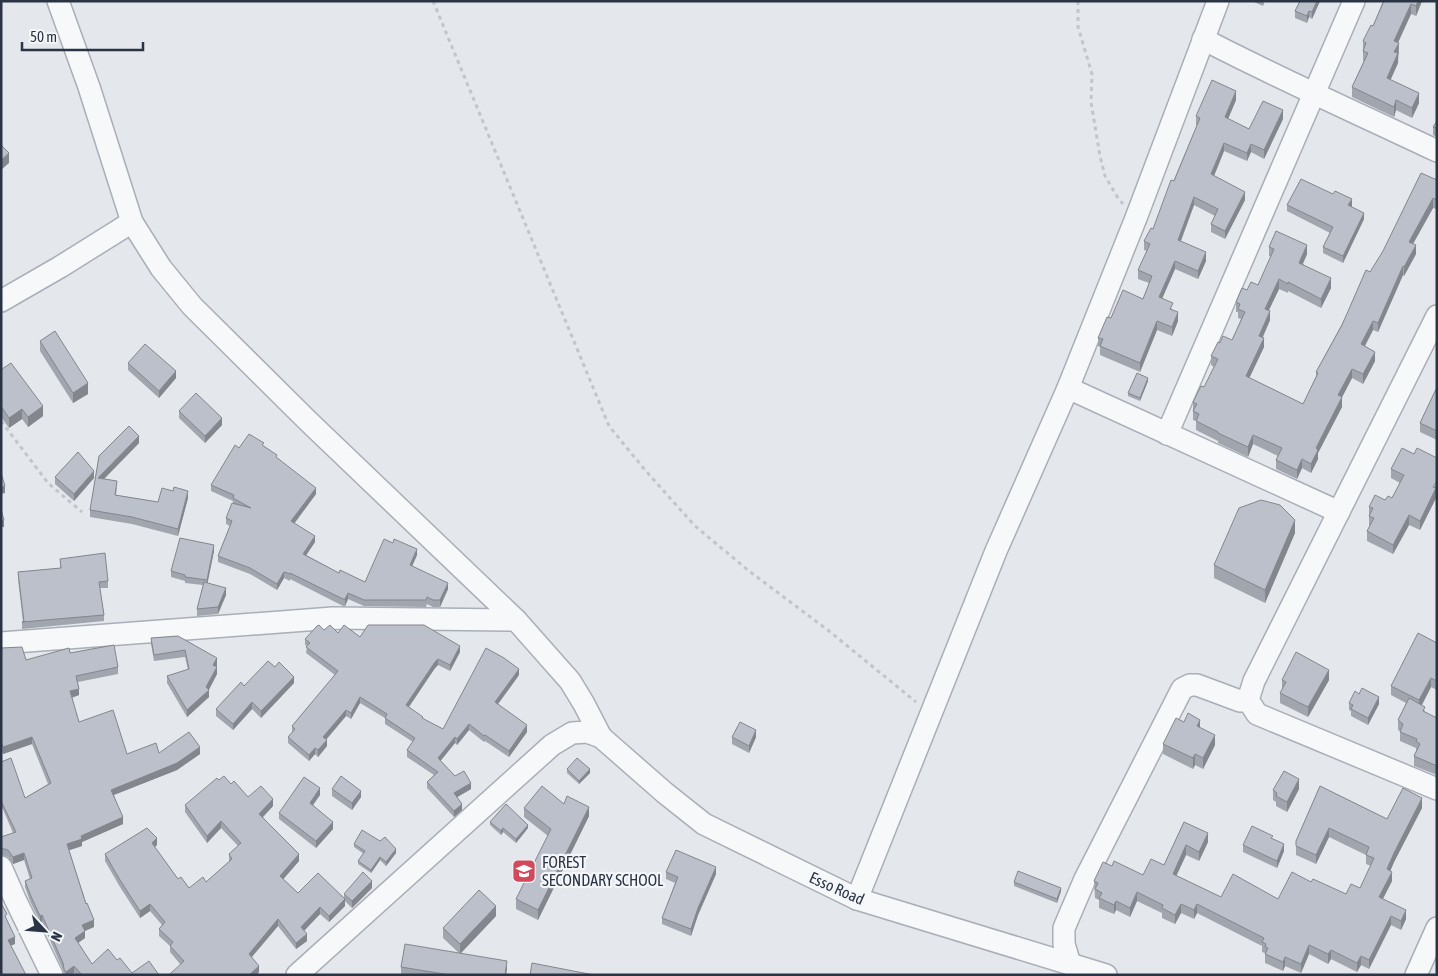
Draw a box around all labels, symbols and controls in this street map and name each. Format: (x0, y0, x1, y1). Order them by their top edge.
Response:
scale bar (22, 20, 144, 52)
text: 50 m (30, 28, 57, 45)
place label: FOREST SECONDARY SCHOOL (542, 853, 664, 889)
school or university icon: FOREST SECONDARY SCHOOL (511, 858, 537, 884)
street label: Esso Road (807, 868, 867, 908)
north arrow (20, 906, 70, 956)
text: N (48, 929, 66, 944)

